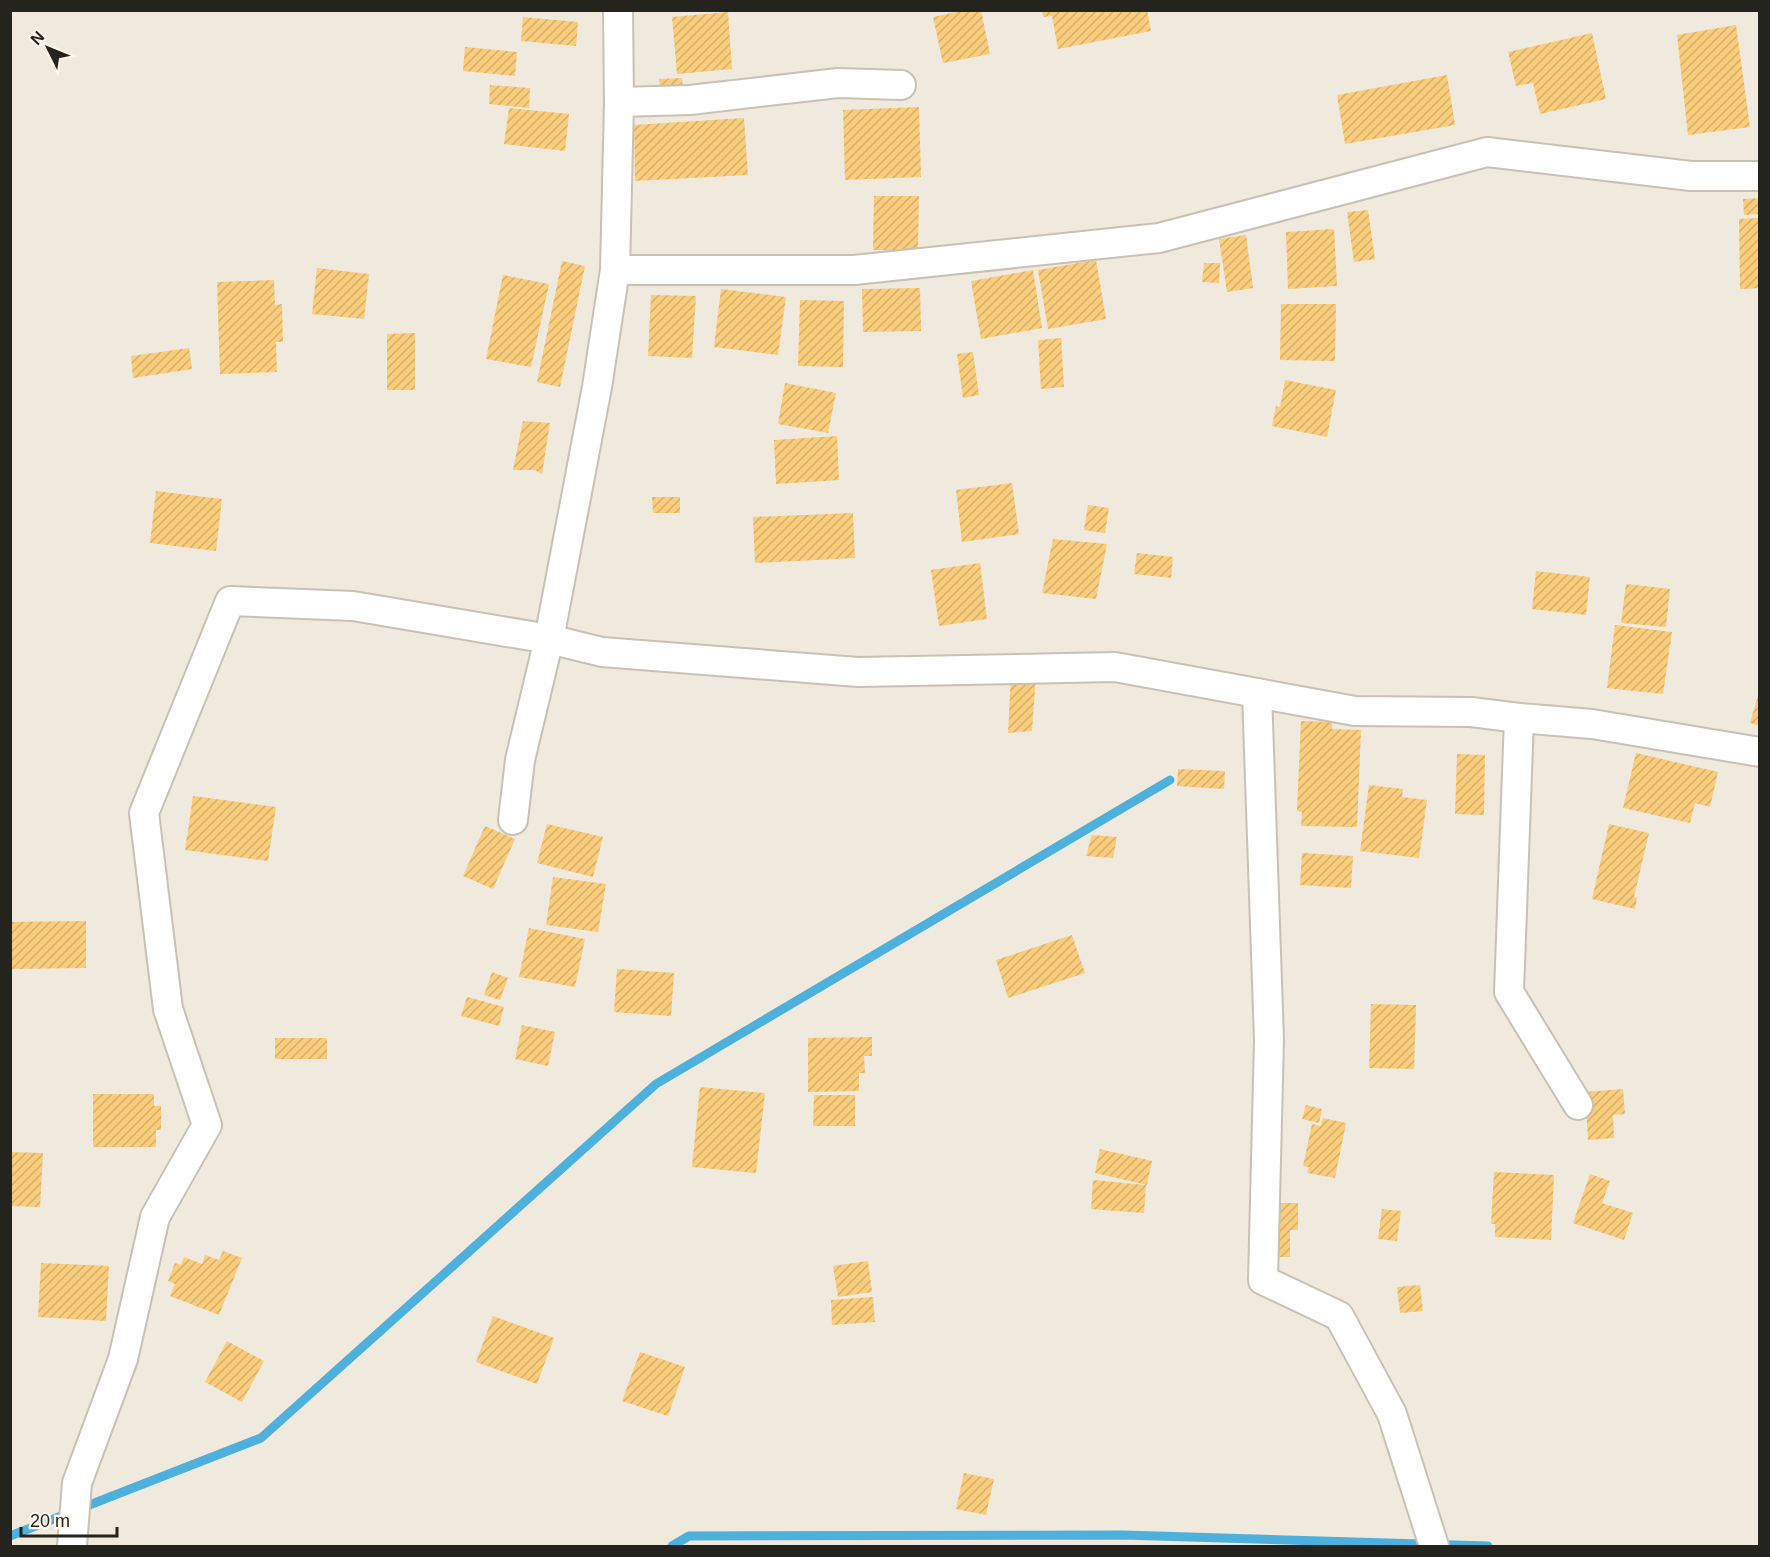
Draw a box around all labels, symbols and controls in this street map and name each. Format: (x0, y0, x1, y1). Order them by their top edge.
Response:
north arrow (18, 18, 78, 78)
text: N (27, 28, 48, 48)
scale bar (21, 1500, 117, 1538)
text: 20 m (30, 1511, 70, 1531)

